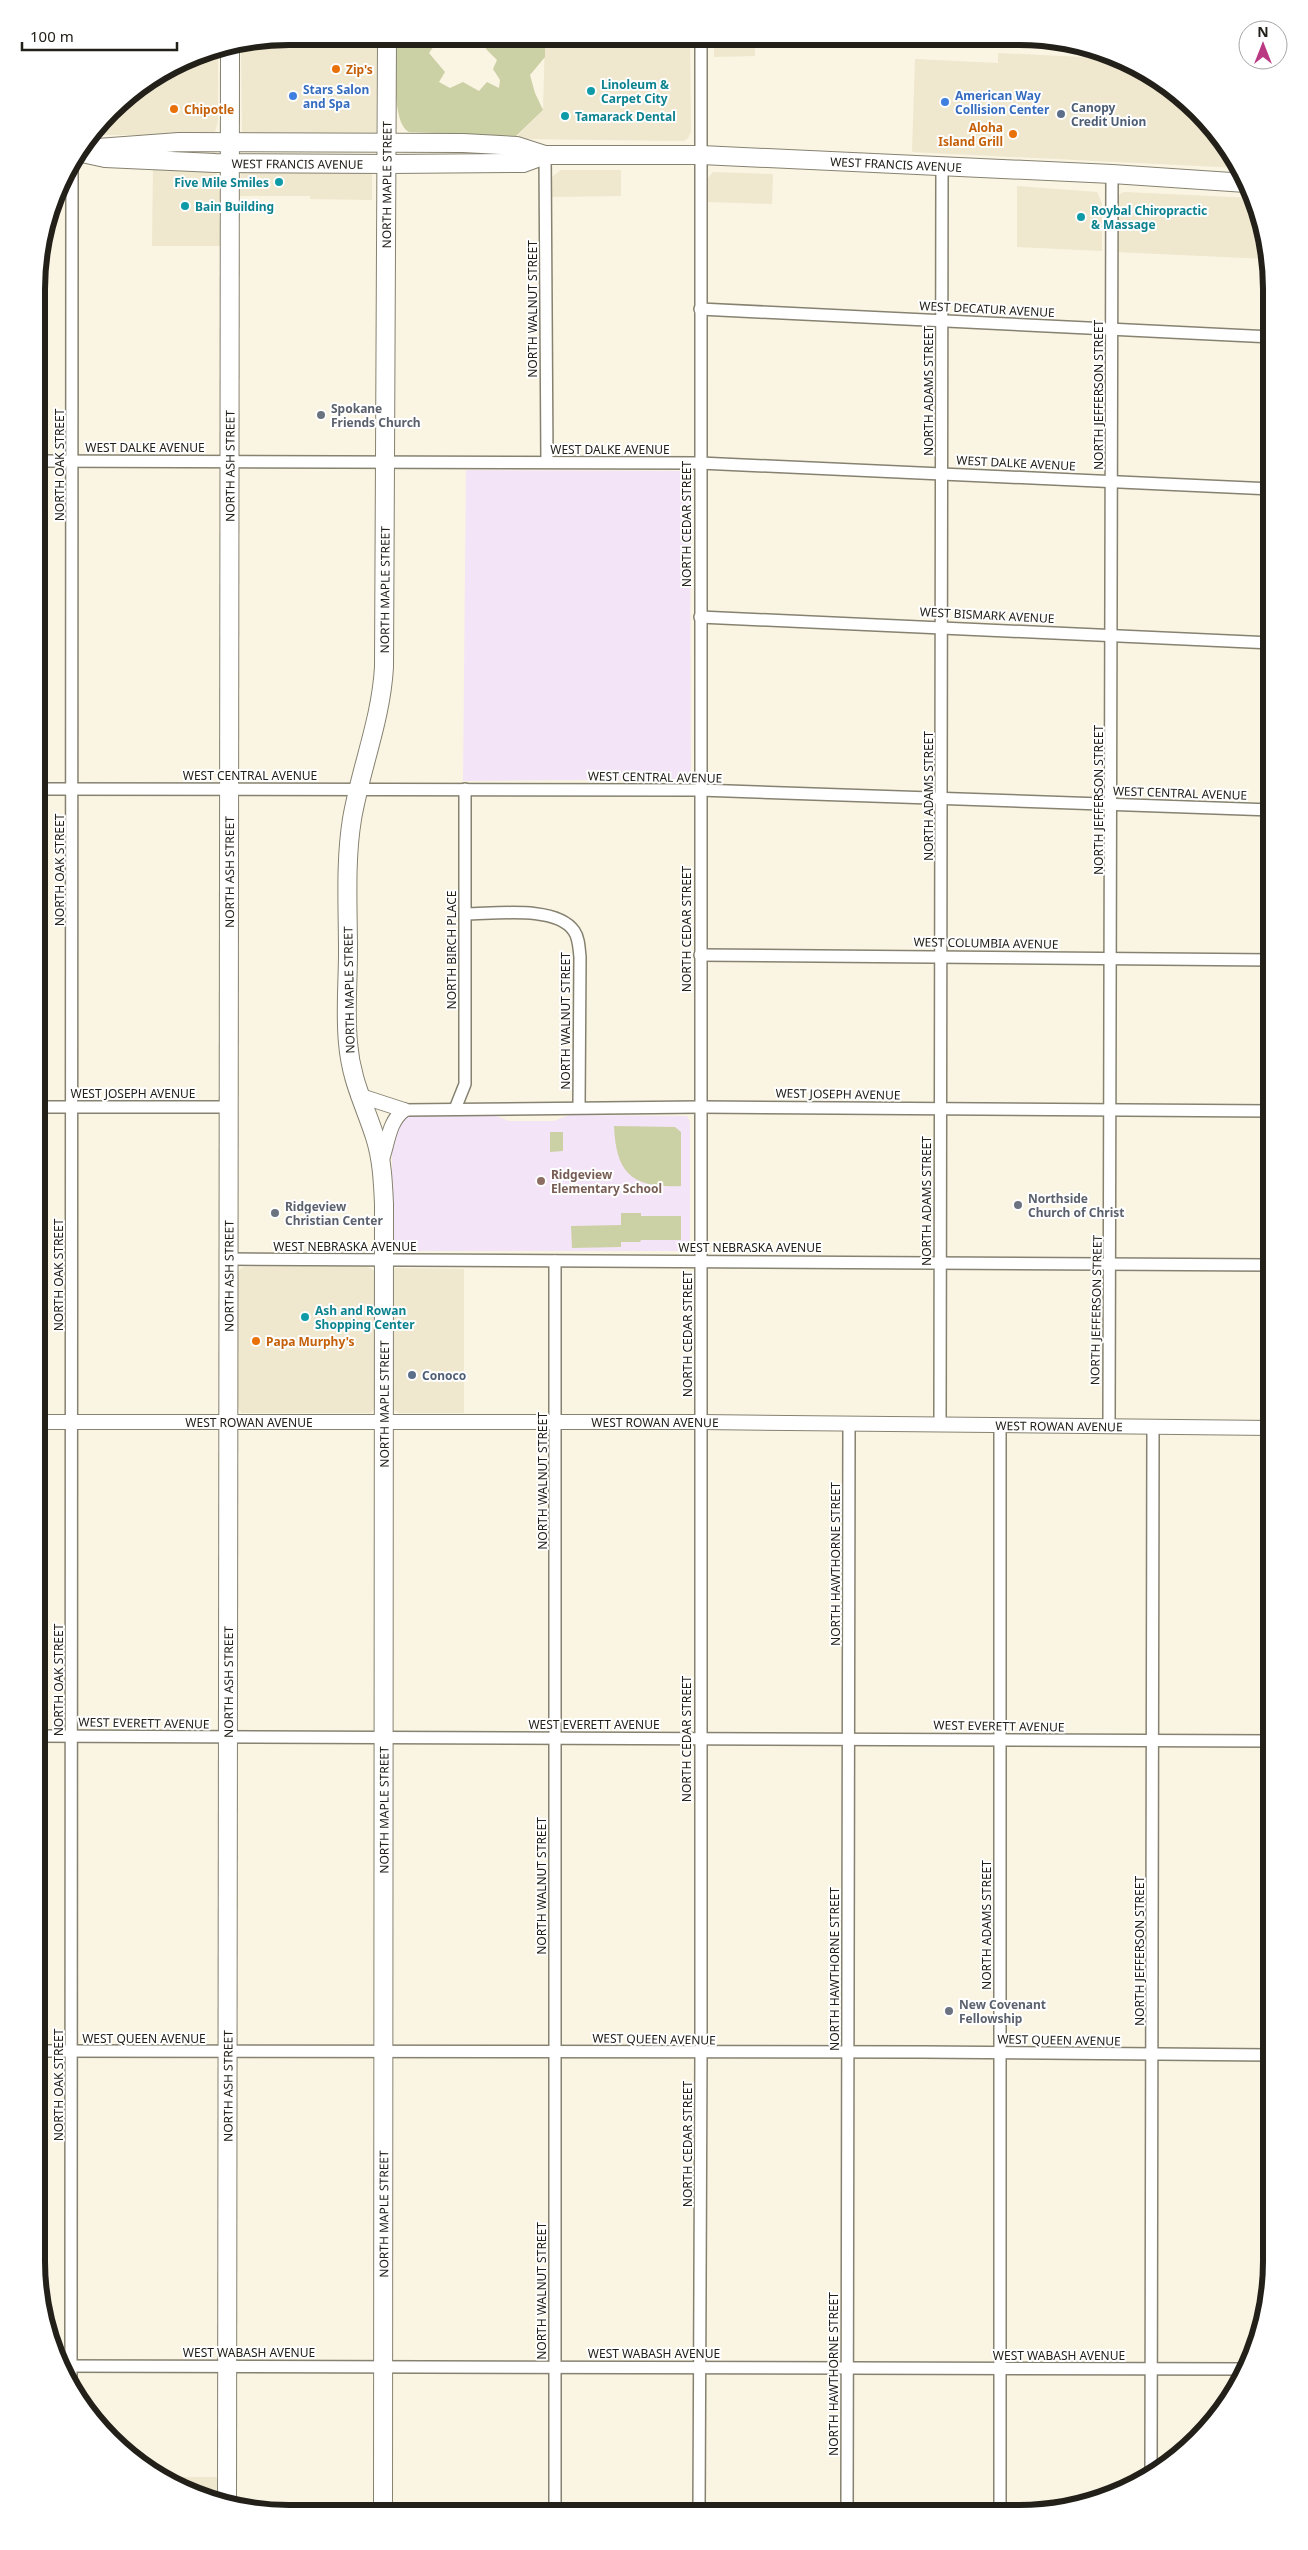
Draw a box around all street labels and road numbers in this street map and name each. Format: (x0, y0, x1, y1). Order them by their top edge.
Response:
street label: NORTH MAPLE STREET (377, 121, 395, 249)
street label: WEST FRANCIS AVENUE (830, 152, 962, 176)
street label: WEST FRANCIS AVENUE (231, 155, 363, 172)
street label: NORTH WALNUT STREET (524, 240, 541, 378)
street label: WEST DECATUR AVENUE (919, 297, 1055, 321)
street label: NORTH JEFFERSON STREET (1090, 320, 1107, 470)
street label: NORTH ADAMS STREET (920, 326, 937, 456)
street label: NORTH OAK STREET (51, 408, 68, 521)
street label: NORTH ASH STREET (221, 410, 238, 522)
street label: WEST DALKE AVENUE (85, 439, 205, 456)
street label: WEST DALKE AVENUE (550, 441, 670, 458)
street label: WEST DALKE AVENUE (956, 451, 1076, 475)
street label: NORTH CEDAR STREET (678, 460, 695, 587)
street label: NORTH MAPLE STREET (376, 526, 393, 653)
street label: WEST BISMARK AVENUE (919, 603, 1055, 627)
street label: NORTH JEFFERSON STREET (1090, 725, 1107, 875)
street label: NORTH ADAMS STREET (920, 731, 937, 861)
street label: WEST CENTRAL AVENUE (183, 767, 317, 784)
street label: WEST CENTRAL AVENUE (588, 767, 722, 787)
street label: WEST CENTRAL AVENUE (1113, 782, 1247, 804)
street label: NORTH OAK STREET (51, 813, 68, 926)
street label: NORTH ASH STREET (220, 816, 238, 928)
street label: NORTH CEDAR STREET (678, 865, 695, 992)
street label: NORTH BIRCH PLACE (443, 891, 460, 1009)
street label: NORTH MAPLE STREET (339, 926, 359, 1054)
street label: WEST COLUMBIA AVENUE (913, 933, 1059, 953)
street label: NORTH WALNUT STREET (557, 952, 574, 1090)
street label: WEST JOSEPH AVENUE (775, 1084, 901, 1104)
street label: WEST JOSEPH AVENUE (70, 1085, 196, 1102)
street label: NORTH ADAMS STREET (918, 1136, 935, 1266)
street label: NORTH OAK STREET (50, 1218, 67, 1331)
street label: NORTH ASH STREET (220, 1220, 237, 1332)
street label: NORTH JEFFERSON STREET (1086, 1234, 1106, 1385)
street label: WEST NEBRASKA AVENUE (273, 1238, 417, 1255)
street label: WEST NEBRASKA AVENUE (678, 1239, 822, 1256)
street label: NORTH CEDAR STREET (679, 1270, 696, 1397)
street label: NORTH MAPLE STREET (375, 1340, 392, 1468)
street label: NORTH WALNUT STREET (534, 1412, 551, 1550)
street label: WEST ROWAN AVENUE (185, 1414, 313, 1431)
street label: WEST ROWAN AVENUE (591, 1414, 719, 1431)
street label: WEST ROWAN AVENUE (995, 1417, 1123, 1435)
street label: NORTH HAWTHORNE STREET (827, 1482, 844, 1646)
street label: NORTH OAK STREET (50, 1623, 67, 1736)
street label: NORTH ASH STREET (219, 1626, 237, 1738)
street label: NORTH CEDAR STREET (678, 1675, 695, 1802)
street label: WEST EVERETT AVENUE (78, 1713, 210, 1733)
street label: WEST EVERETT AVENUE (528, 1716, 660, 1733)
street label: WEST EVERETT AVENUE (933, 1716, 1065, 1736)
street label: NORTH MAPLE STREET (375, 1746, 392, 1874)
street label: NORTH WALNUT STREET (533, 1817, 550, 1955)
street label: NORTH ADAMS STREET (978, 1860, 995, 1990)
street label: NORTH JEFFERSON STREET (1131, 1876, 1148, 2026)
street label: NORTH HAWTHORNE STREET (826, 1887, 843, 2051)
street label: NORTH OAK STREET (50, 2028, 67, 2141)
street label: WEST QUEEN AVENUE (592, 2029, 716, 2049)
street label: WEST QUEEN AVENUE (82, 2030, 206, 2047)
street label: NORTH ASH STREET (219, 2030, 236, 2142)
street label: WEST QUEEN AVENUE (997, 2030, 1121, 2050)
street label: NORTH CEDAR STREET (679, 2080, 696, 2207)
street label: NORTH MAPLE STREET (375, 2150, 392, 2278)
street label: NORTH WALNUT STREET (533, 2222, 550, 2360)
street label: NORTH HAWTHORNE STREET (825, 2292, 842, 2456)
street label: WEST WABASH AVENUE (183, 2344, 315, 2361)
street label: WEST WABASH AVENUE (588, 2345, 720, 2362)
street label: WEST WABASH AVENUE (993, 2347, 1125, 2364)

